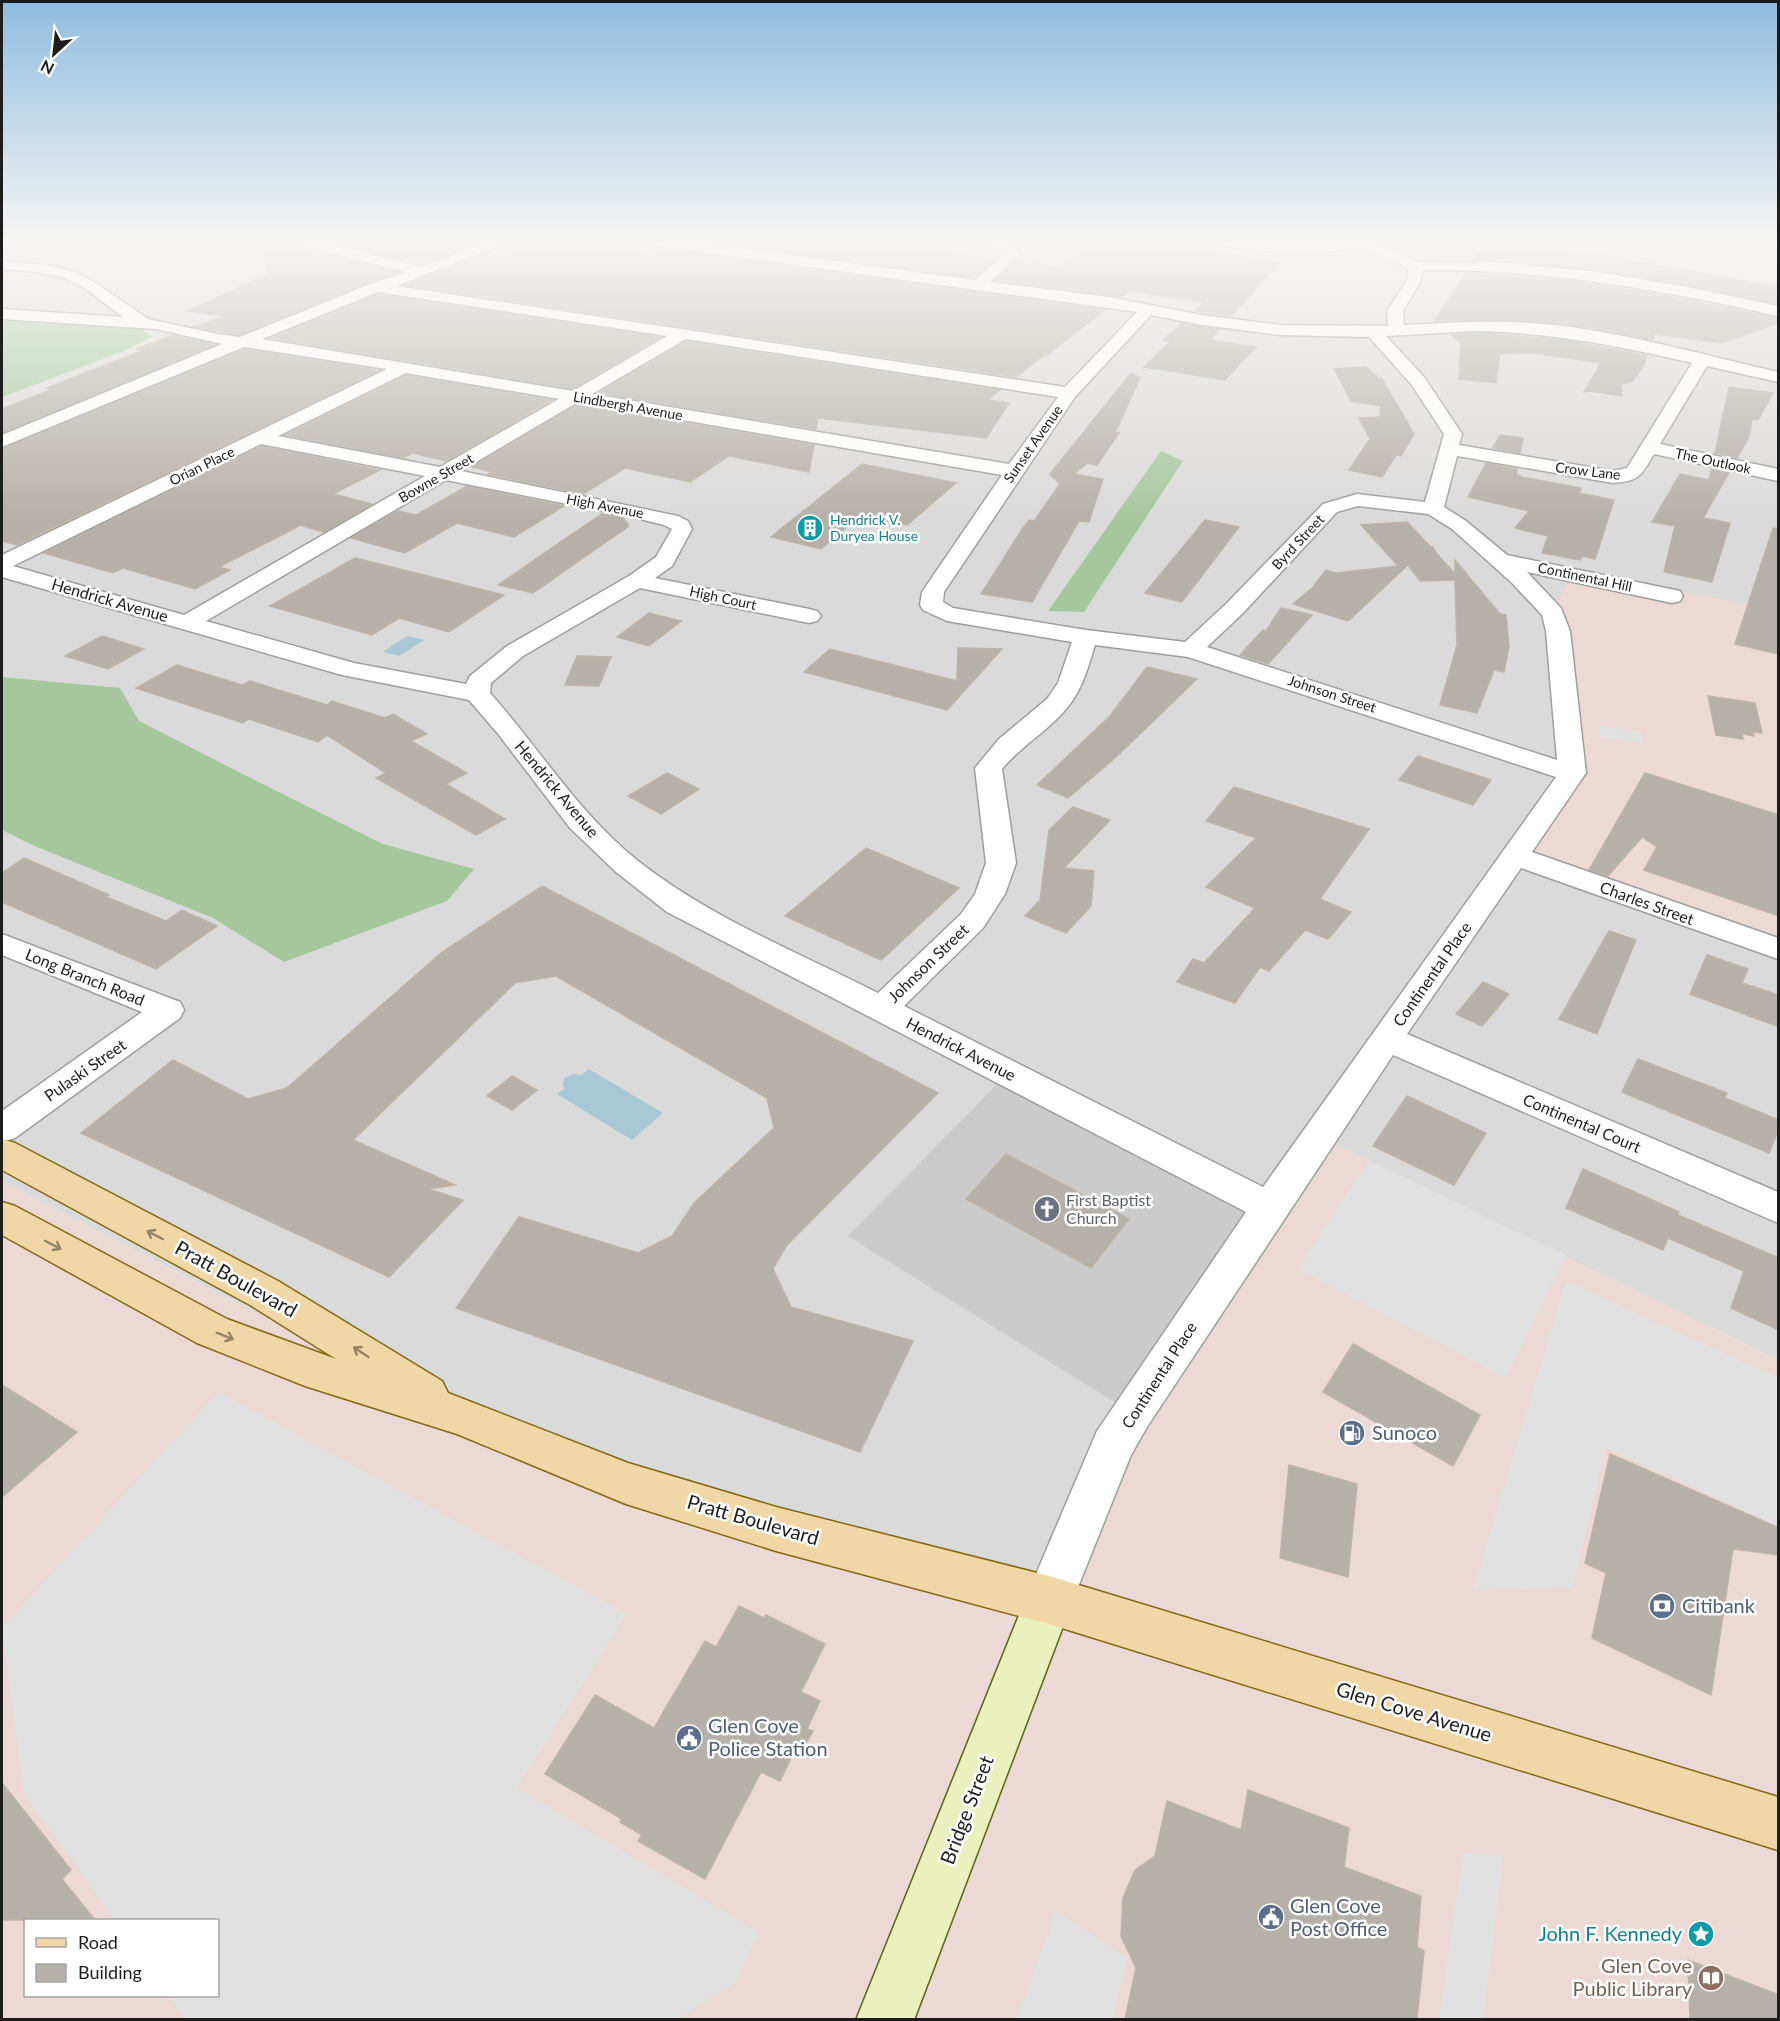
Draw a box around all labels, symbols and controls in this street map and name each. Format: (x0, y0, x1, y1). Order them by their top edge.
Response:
north arrow (24, 24, 84, 84)
text: N (37, 57, 57, 79)
street label: Lindbergh Avenue (572, 388, 684, 424)
street label: Sunset Avenue (1000, 402, 1066, 486)
street label: Orian Place (166, 442, 237, 489)
street label: The Outlook (1674, 444, 1753, 477)
street label: Bowne Street (395, 449, 476, 506)
street label: Crow Lane (1554, 458, 1622, 483)
street label: High Avenue (565, 490, 645, 521)
place label: Hendrick V. Duryea House (830, 511, 918, 544)
street label: Byrd Street (1268, 511, 1327, 573)
building icon: Hendrick V. Duryea House (795, 513, 825, 543)
street label: Continental Hill (1536, 558, 1634, 595)
street label: Hendrick Avenue (50, 574, 171, 625)
street label: High Court (688, 582, 758, 613)
street label: Johnson Street (1286, 671, 1378, 716)
street label: Hendrick Avenue (511, 737, 603, 841)
street label: Charles Street (1598, 877, 1697, 928)
street label: Continental Place (1388, 918, 1475, 1030)
street label: Johnson Street (883, 919, 972, 1006)
street label: Long Branch Road (23, 944, 148, 1009)
street label: Hendrick Avenue (903, 1013, 1019, 1084)
street label: Pulaski Street (40, 1034, 129, 1105)
street label: Continental Court (1520, 1089, 1644, 1156)
place label: First Baptist Church (1066, 1190, 1151, 1227)
church icon: First Baptist Church (1032, 1194, 1062, 1224)
one-way arrow (147, 1229, 165, 1240)
street label: Pratt Boulevard (171, 1235, 302, 1322)
one-way arrow (44, 1239, 61, 1251)
street label: Continental Place (1117, 1318, 1200, 1432)
one-way arrow (215, 1331, 234, 1342)
one-way arrow (353, 1346, 370, 1358)
fuel station icon: Sunoco (1337, 1418, 1367, 1448)
place label: Sunoco (1372, 1420, 1437, 1444)
street label: Pratt Boulevard (685, 1489, 822, 1549)
bank icon: Citibank (1647, 1591, 1677, 1621)
place label: Citibank (1682, 1593, 1756, 1617)
street label: Glen Cove Avenue (1334, 1676, 1495, 1746)
place label: Glen Cove Police Station (708, 1713, 828, 1760)
public building icon: Glen Cove Police Station (674, 1723, 704, 1753)
street label: Bridge Street (934, 1752, 998, 1867)
place label: Glen Cove Post Office (1290, 1893, 1387, 1940)
public building icon: Glen Cove Post Office (1256, 1902, 1286, 1932)
legend (24, 1919, 219, 1997)
place icon: John F. Kennedy (1686, 1919, 1716, 1949)
place label: John F. Kennedy (1538, 1921, 1683, 1945)
text: Road (78, 1931, 118, 1953)
place label: Glen Cove Public Library (1573, 1953, 1693, 2000)
text: Building (78, 1961, 142, 1983)
library icon: Glen Cove Public Library (1696, 1963, 1726, 1993)

